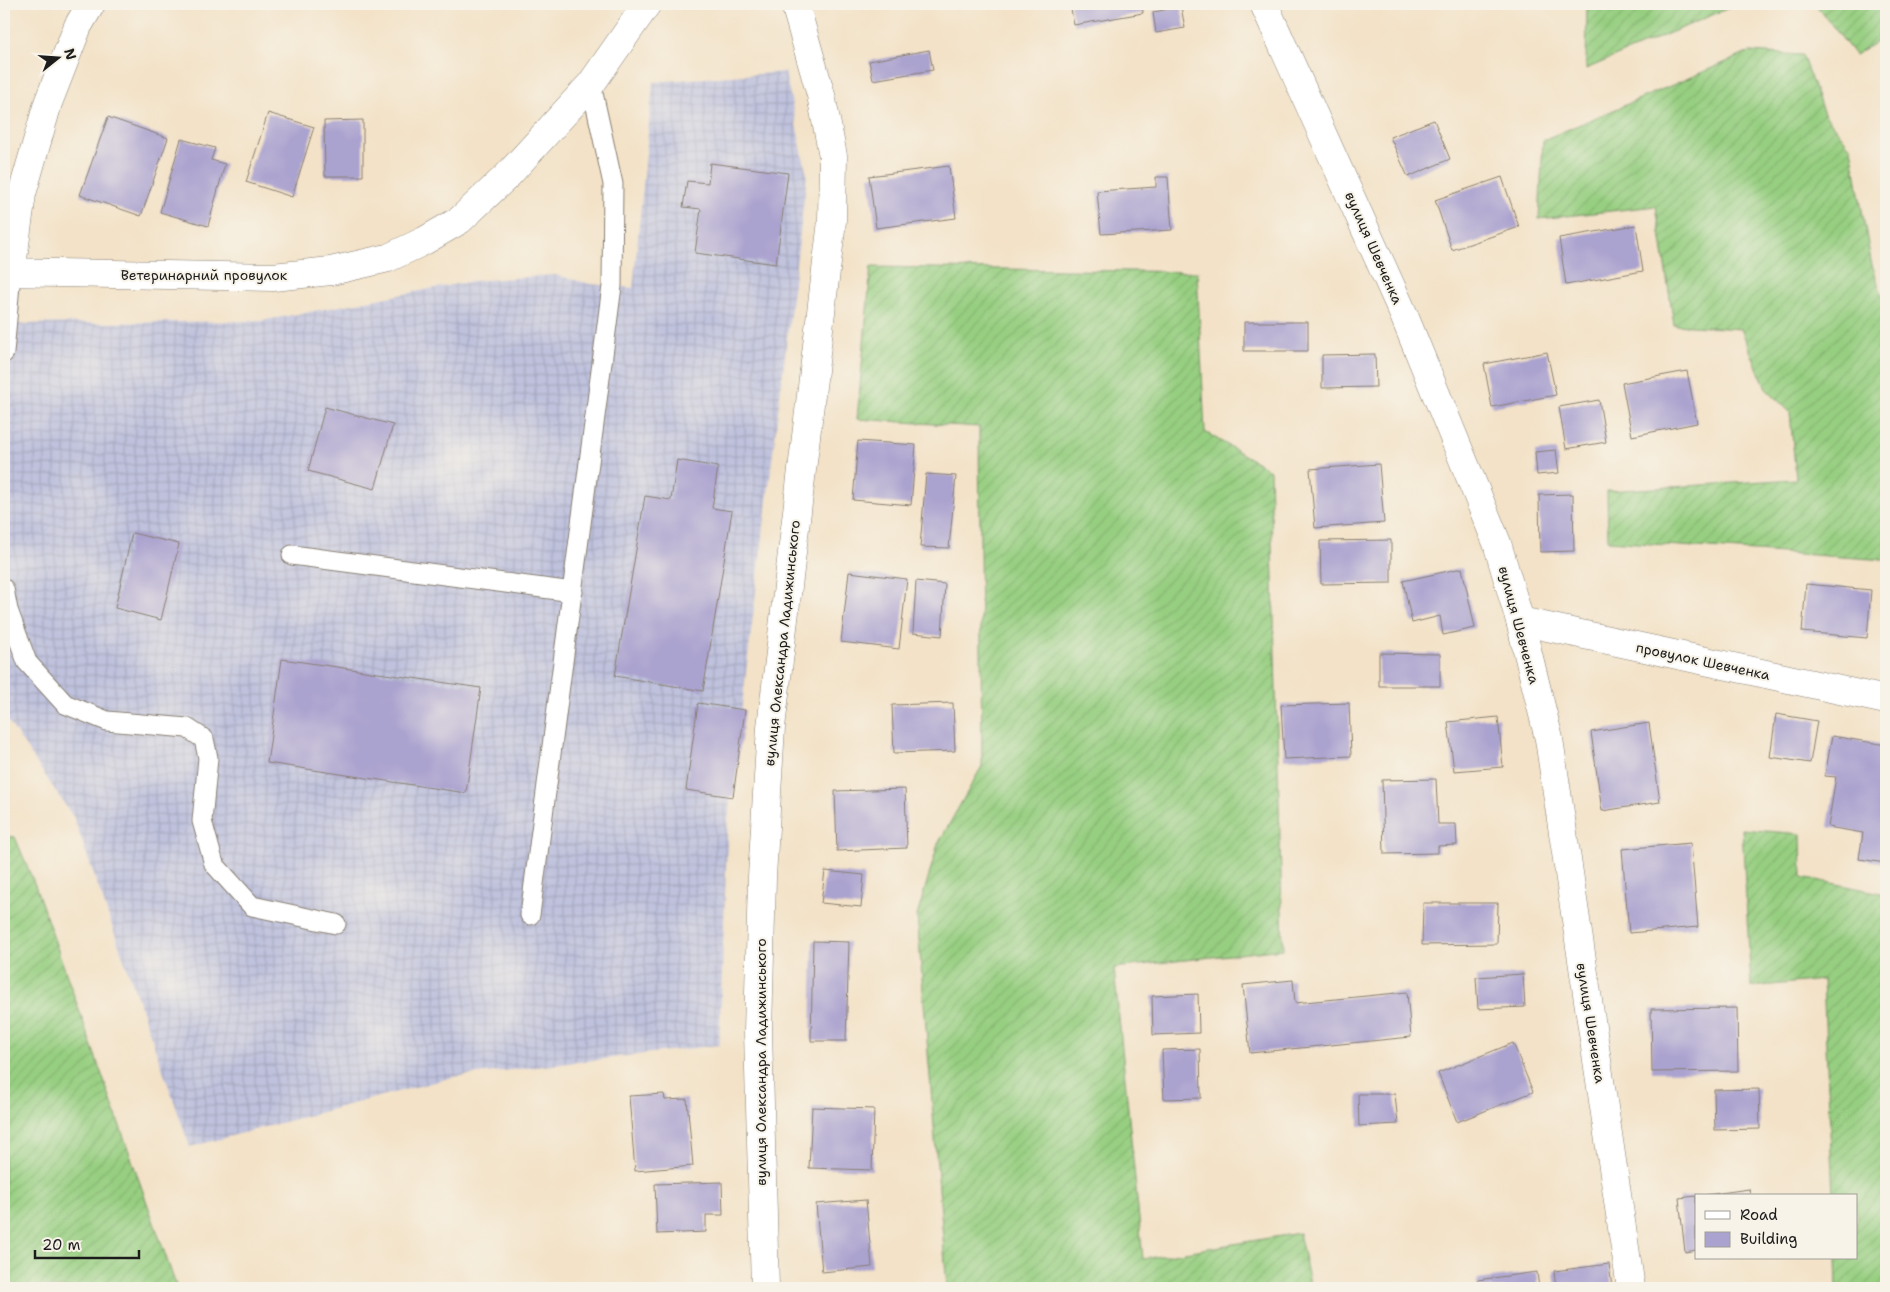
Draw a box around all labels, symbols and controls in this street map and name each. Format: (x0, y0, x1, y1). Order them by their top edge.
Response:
north arrow (32, 32, 82, 82)
text: N (60, 46, 81, 62)
street label: вулиця Шевченка (1341, 189, 1407, 307)
street label: Ветеринарний провулок (121, 266, 288, 284)
street label: вулиця Олександра Ладижинського (760, 519, 804, 767)
street label: вулиця Шевченка (1495, 564, 1543, 686)
street label: провулок Шевченка (1634, 638, 1772, 684)
street label: вулиця Олександра Ладижинського (752, 938, 770, 1186)
street label: вулиця Шевченка (1573, 962, 1609, 1085)
legend (1695, 1194, 1858, 1260)
text: Road (1740, 1205, 1778, 1225)
scale bar (35, 1227, 139, 1259)
text: Building (1740, 1229, 1797, 1249)
text: 20 m (42, 1235, 81, 1255)

